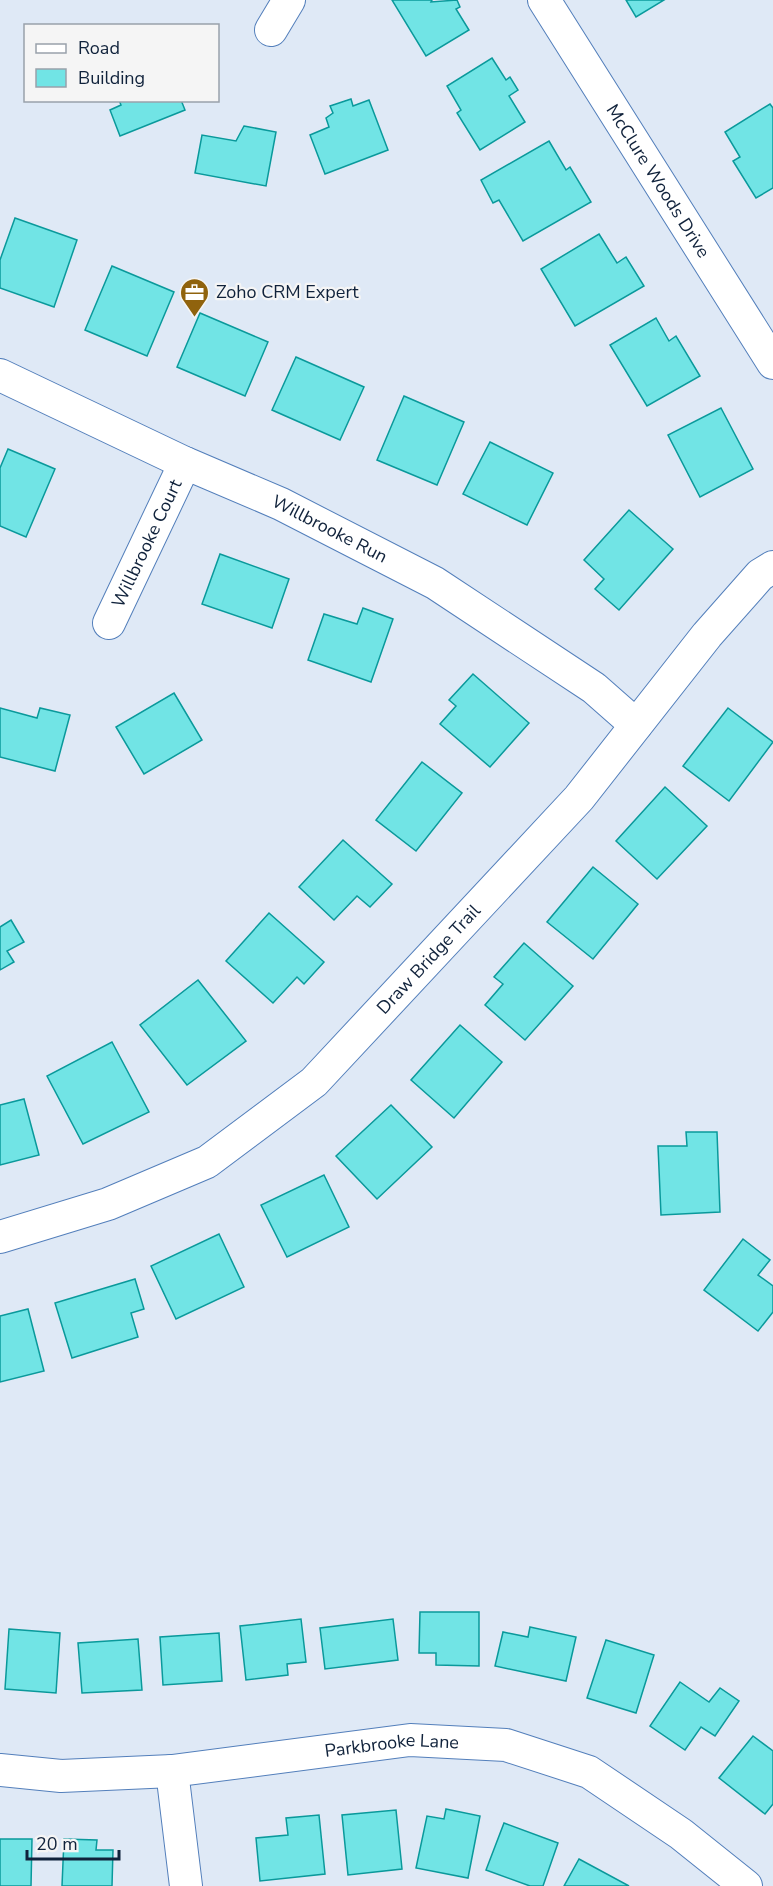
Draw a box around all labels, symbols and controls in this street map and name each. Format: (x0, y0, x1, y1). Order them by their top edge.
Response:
legend (24, 24, 219, 102)
text: Road (78, 36, 120, 60)
text: Building (78, 66, 145, 90)
street label: McClure Woods Drive (601, 100, 716, 262)
office icon: Zoho CRM Expert (179, 276, 211, 318)
place label: Zoho CRM Expert (216, 280, 359, 304)
street label: Willbrooke Court (106, 475, 188, 612)
street label: Willbrooke Run (268, 489, 392, 569)
street label: Draw Bridge Trail (371, 899, 486, 1019)
street label: Parkbrooke Lane (323, 1728, 460, 1763)
scale bar (27, 1823, 118, 1861)
text: 20 m (36, 1832, 78, 1856)

